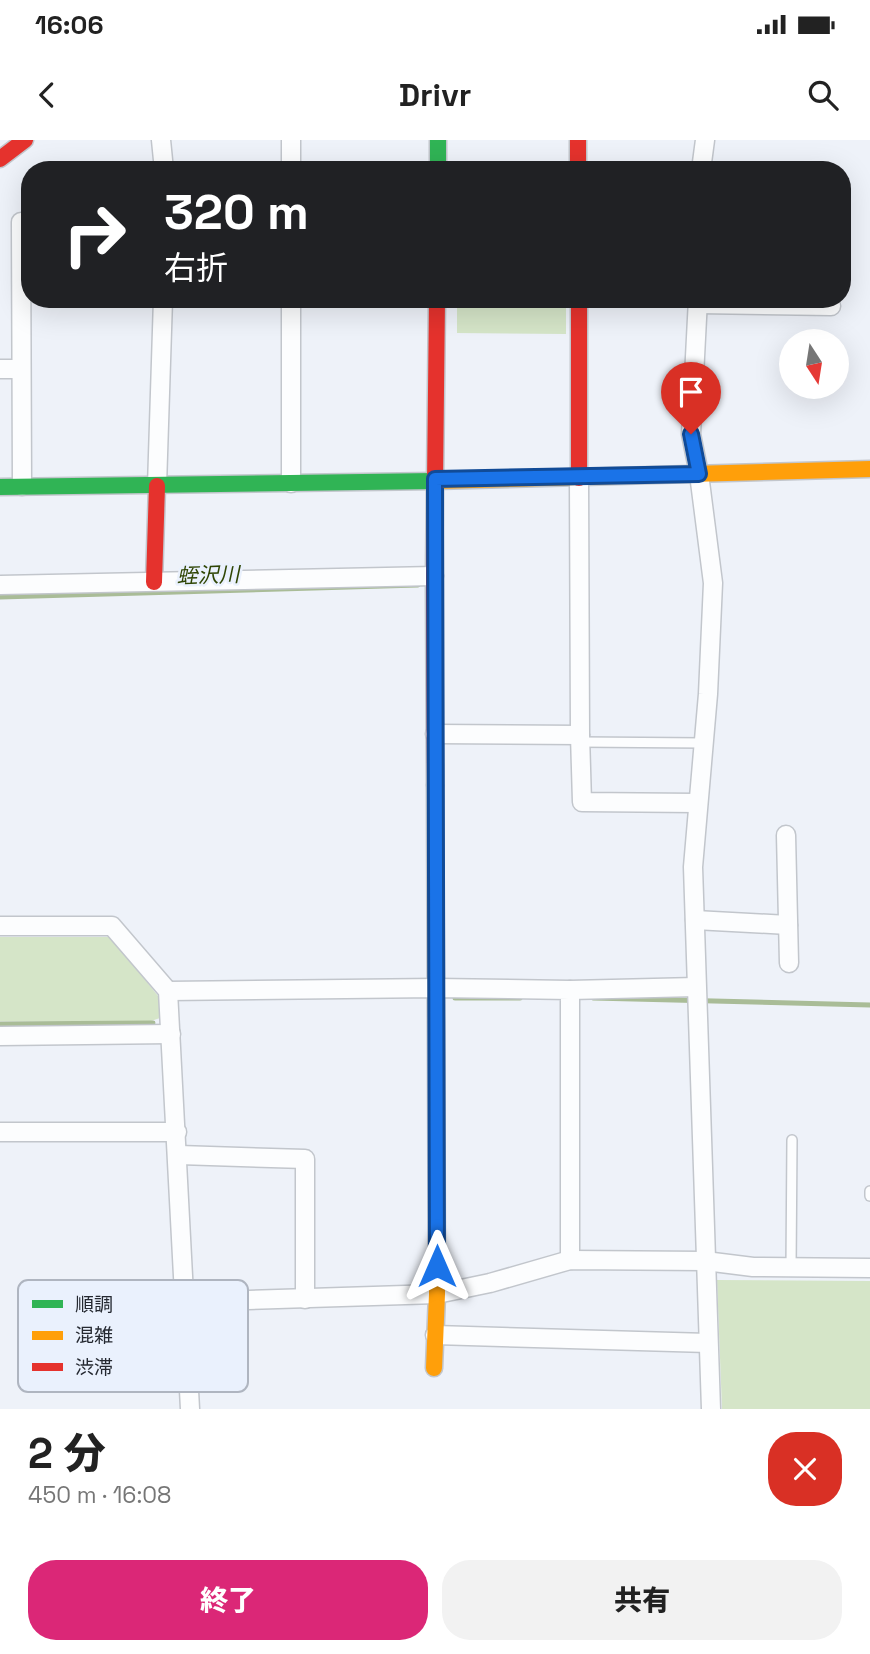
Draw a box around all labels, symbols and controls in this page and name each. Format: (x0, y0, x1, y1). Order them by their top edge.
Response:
text: 16:06 (35, 8, 103, 42)
text: Drivr (399, 75, 471, 115)
icon: back (28, 76, 66, 114)
icon: search (804, 76, 842, 114)
text: 320 m (164, 181, 309, 243)
icon: right (49, 189, 140, 280)
text: 右折 (164, 248, 228, 288)
north arrow (779, 329, 849, 399)
map controls (779, 329, 849, 399)
pin (661, 362, 721, 434)
icon: arrive (672, 373, 710, 411)
water label: 蛭沢川 (176, 560, 242, 590)
position arrow (400, 1229, 474, 1303)
legend (18, 1280, 248, 1392)
text: 順調 (75, 1292, 113, 1317)
text: 混雑 (75, 1323, 113, 1348)
text: 渋滞 (75, 1355, 113, 1380)
text: 2 分 (28, 1427, 106, 1480)
button: close (768, 1432, 842, 1506)
text: 450 m · 16:08 (28, 1480, 171, 1510)
button: 終了 (28, 1560, 428, 1640)
button: 共有 (442, 1560, 842, 1640)

